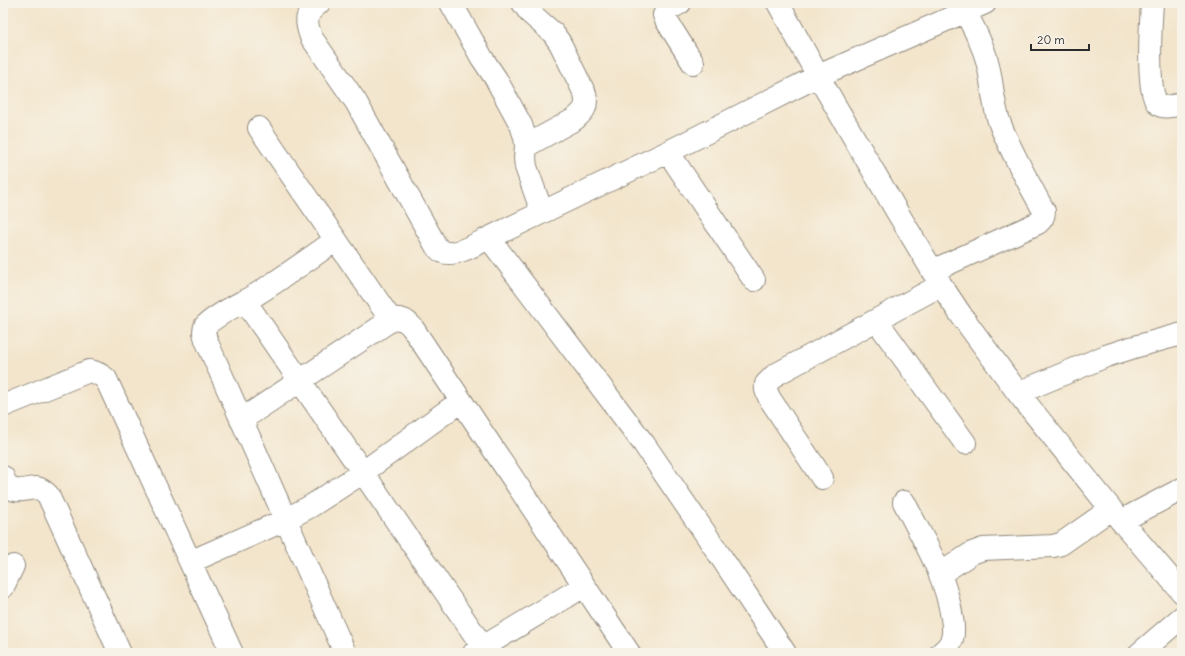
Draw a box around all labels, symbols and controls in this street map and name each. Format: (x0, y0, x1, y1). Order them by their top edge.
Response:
scale bar (1031, 26, 1089, 52)
text: 20 m (1037, 32, 1065, 47)

